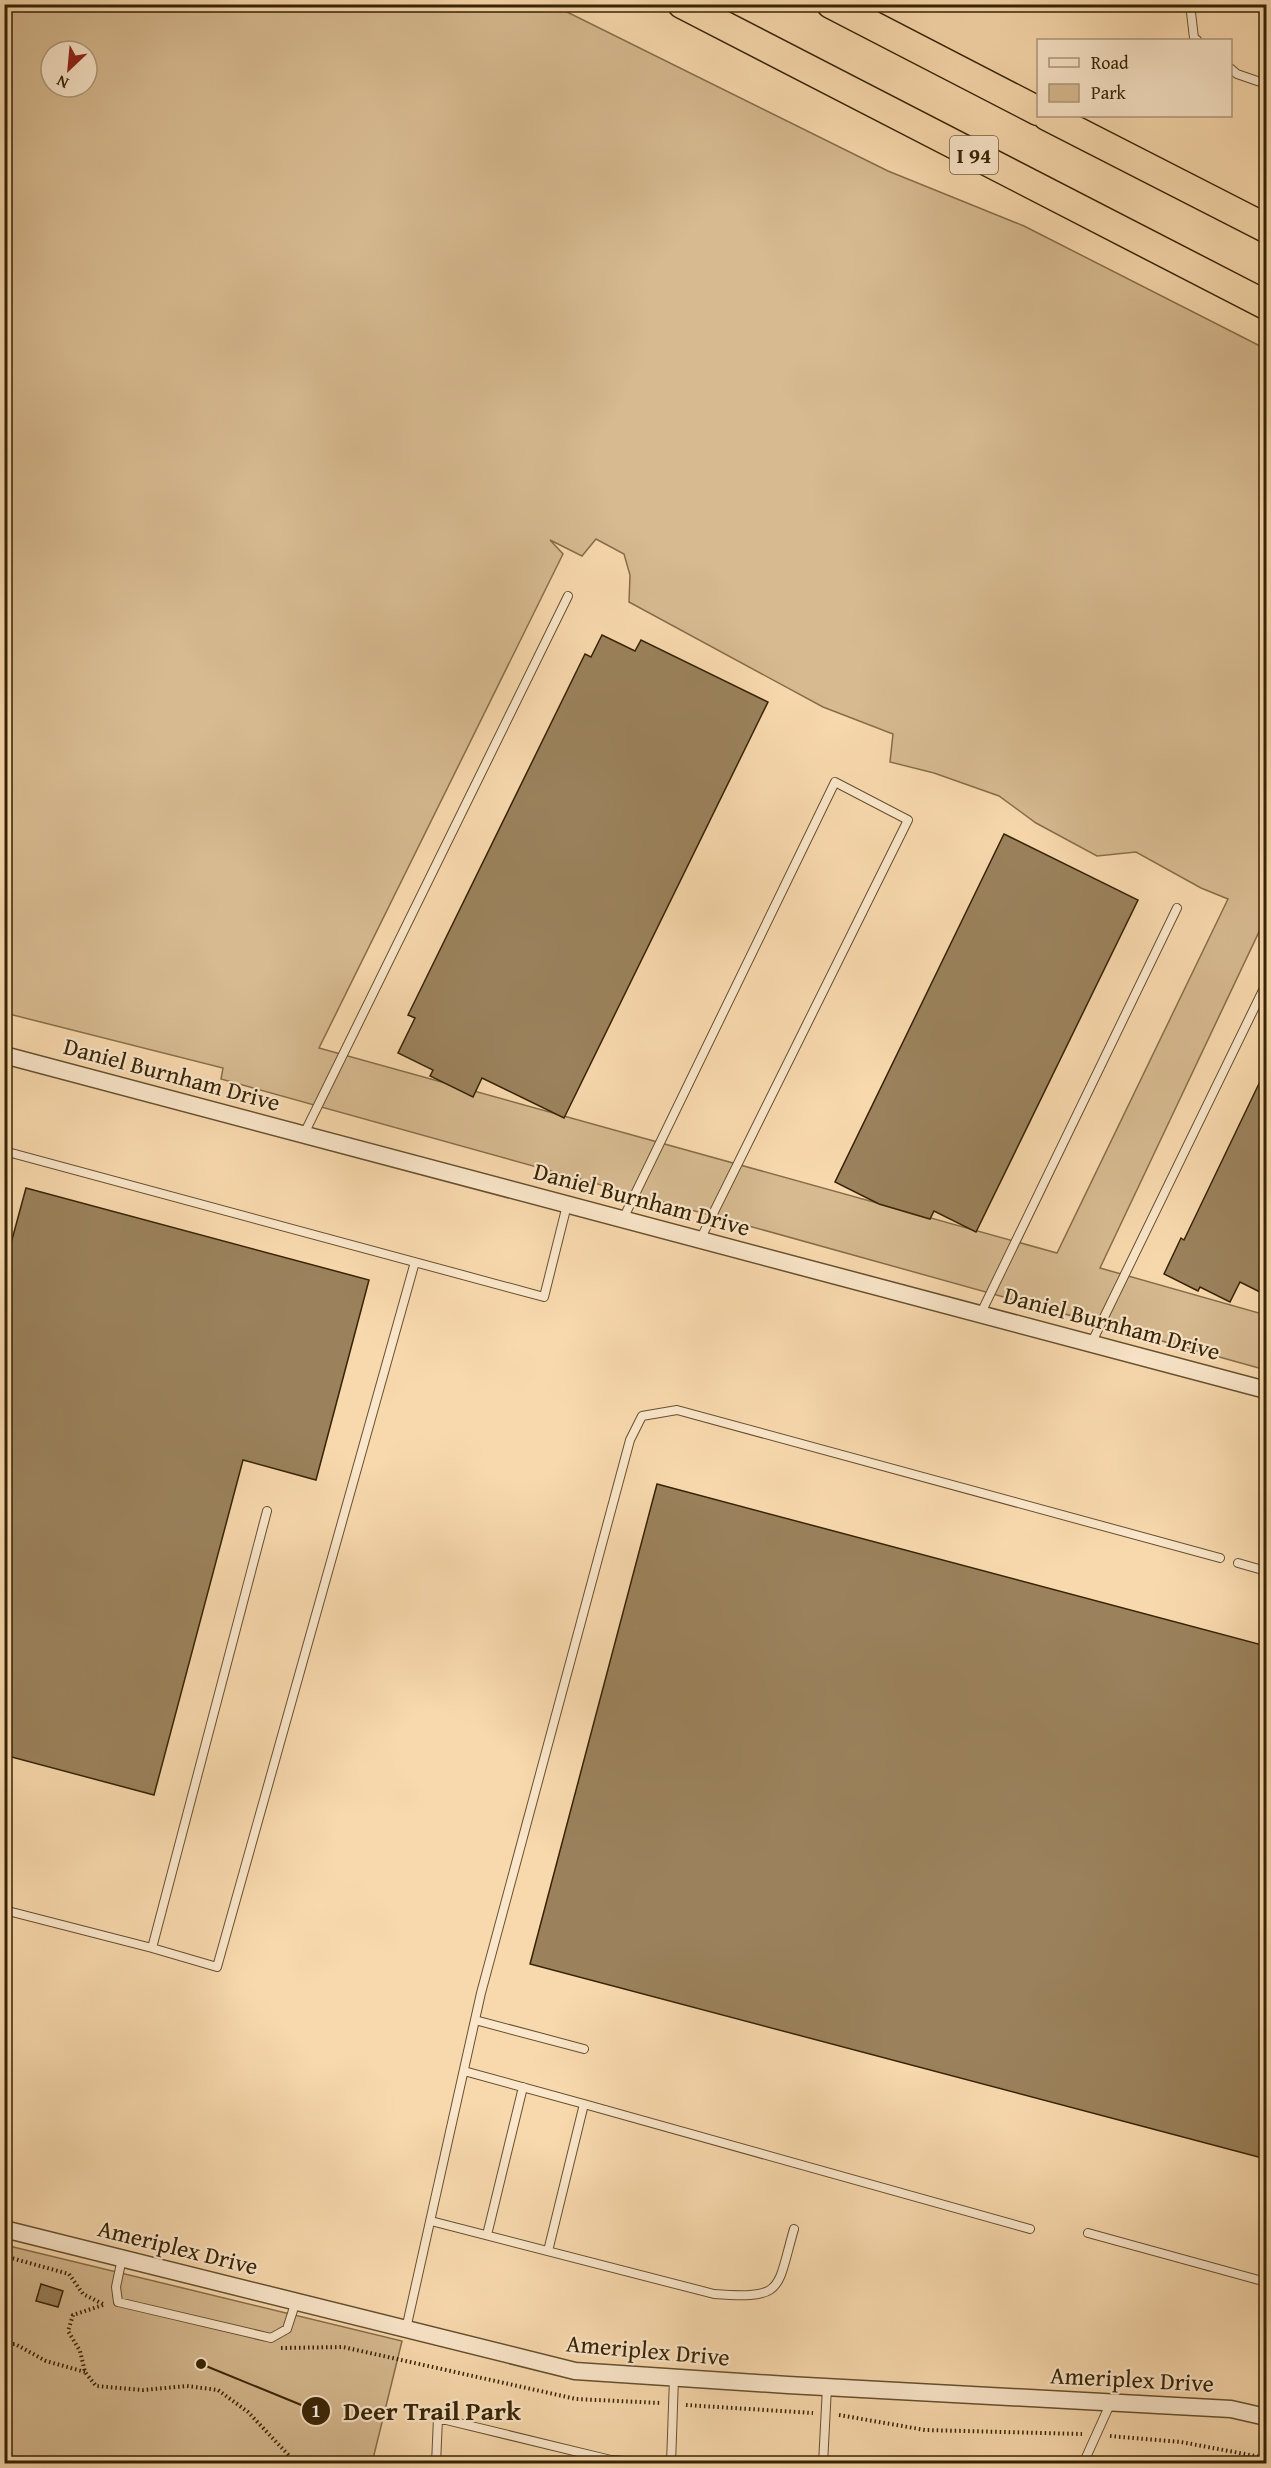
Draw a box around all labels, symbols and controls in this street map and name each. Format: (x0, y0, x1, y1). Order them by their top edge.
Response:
north arrow (39, 39, 99, 99)
legend (1037, 39, 1232, 117)
text: Road (1091, 49, 1129, 76)
text: N (52, 69, 72, 96)
text: Park (1091, 79, 1127, 106)
road number: I 94 (950, 136, 998, 174)
street label: Daniel Burnham Drive (60, 1028, 284, 1120)
street label: Daniel Burnham Drive (530, 1153, 754, 1245)
street label: Daniel Burnham Drive (1000, 1277, 1224, 1369)
street label: Ameriplex Drive (94, 2210, 262, 2284)
street label: Ameriplex Drive (565, 2325, 731, 2375)
street label: Ameriplex Drive (1049, 2357, 1215, 2401)
callout: Deer Trail Park (301, 2389, 533, 2433)
text: Deer Trail Park (343, 2391, 521, 2430)
text: 1 (311, 2397, 321, 2424)

